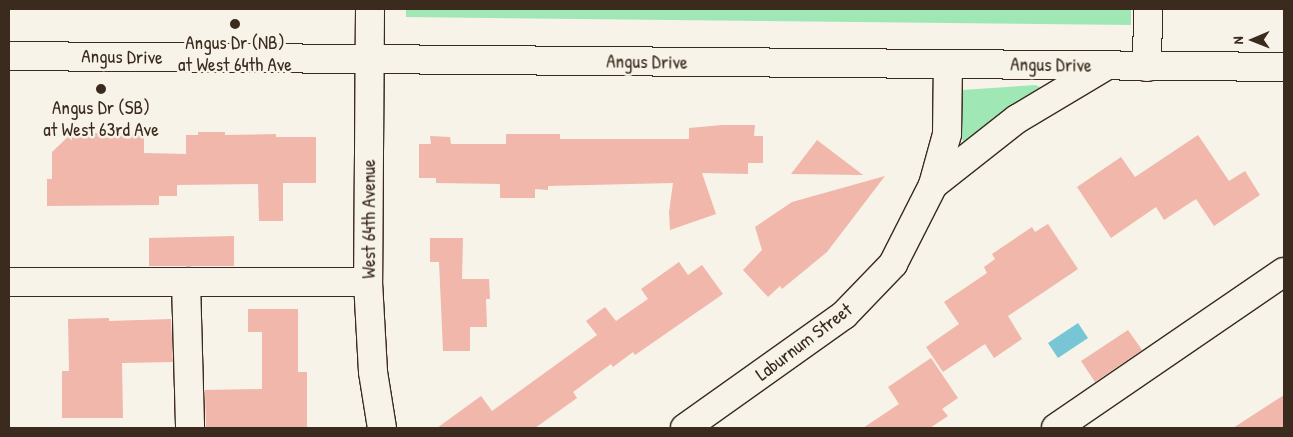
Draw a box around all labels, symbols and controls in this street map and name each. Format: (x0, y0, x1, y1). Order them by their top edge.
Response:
north arrow (1228, 15, 1278, 65)
marker: Angus Dr (NB) at West 64th Ave (229, 18, 241, 30)
place label: Angus Dr (NB) at West 64th Ave (178, 32, 292, 76)
text: N (1228, 36, 1247, 44)
street label: Angus Drive (81, 45, 163, 69)
street label: Angus Drive (606, 50, 688, 74)
street label: Angus Drive (1010, 53, 1092, 77)
marker: Angus Dr (SB) at West 63rd Ave (95, 83, 107, 95)
place label: Angus Dr (SB) at West 63rd Ave (43, 97, 159, 141)
street label: West 64th Avenue (358, 159, 380, 279)
street label: Laburnum Street (751, 298, 857, 386)

